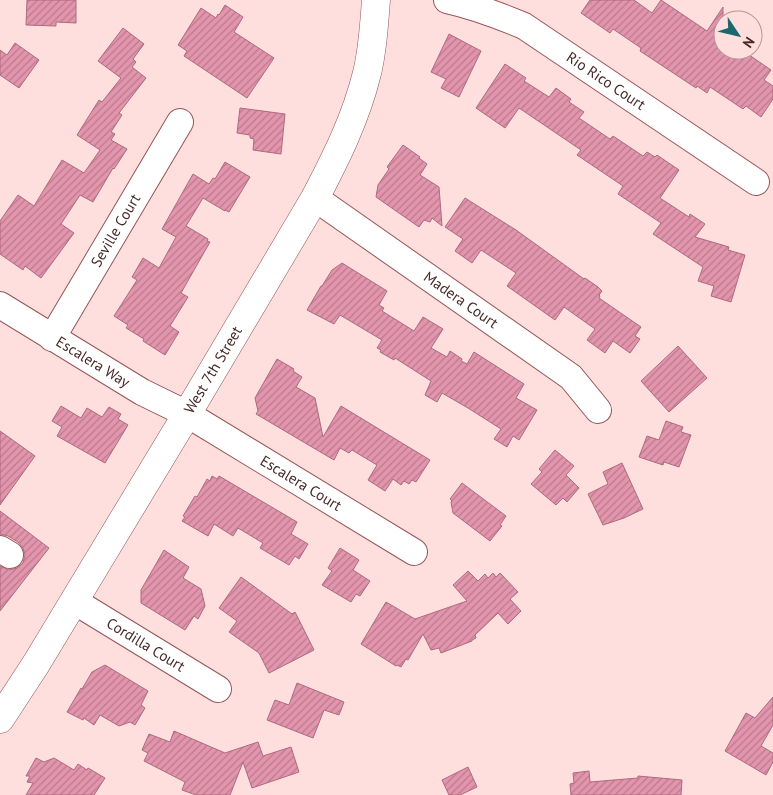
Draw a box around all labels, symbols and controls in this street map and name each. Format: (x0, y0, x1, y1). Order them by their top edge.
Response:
north arrow (713, 10, 763, 60)
text: N (739, 34, 759, 51)
street label: Rio Rico Court (563, 47, 649, 114)
street label: Seville Court (86, 190, 144, 270)
street label: Madera Court (420, 267, 502, 332)
street label: West 7th Street (179, 323, 246, 417)
street label: Escalera Way (53, 332, 134, 391)
street label: Escalera Court (257, 451, 345, 515)
street label: Cordilla Court (103, 613, 189, 676)

